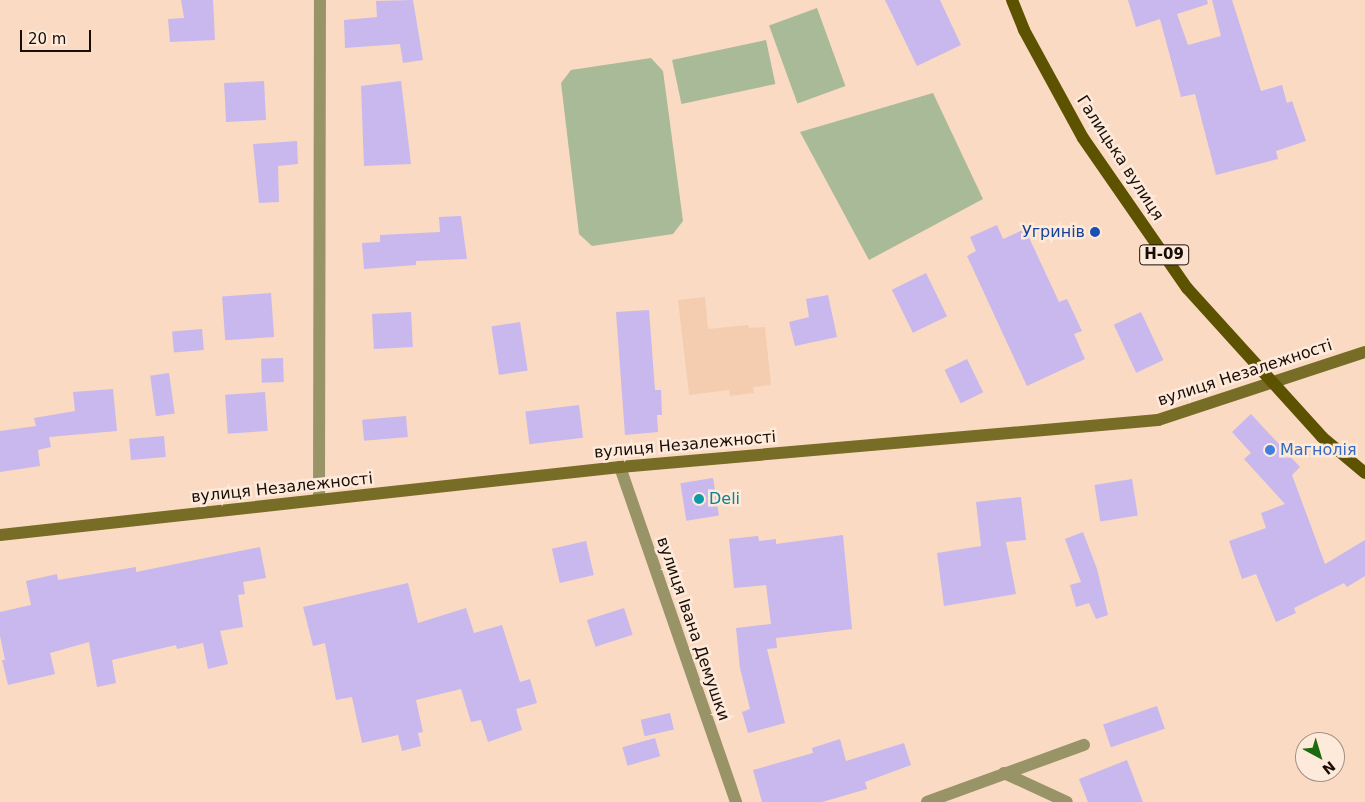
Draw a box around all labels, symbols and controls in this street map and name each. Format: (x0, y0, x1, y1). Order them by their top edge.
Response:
scale bar (22, 20, 94, 52)
text: 20 m (28, 30, 66, 48)
street label: Галицька вулиця (1072, 92, 1168, 224)
place label: Угринів (1022, 222, 1085, 242)
marker: Угринів (1089, 226, 1101, 238)
road number: Н-09 (1139, 242, 1189, 268)
street label: вулиця Незалежності (1155, 336, 1335, 410)
street label: вулиця Незалежності (593, 427, 777, 463)
place label: Магнолія (1280, 440, 1357, 460)
marker: Магнолія (1264, 444, 1276, 456)
street label: вулиця Незалежності (190, 469, 374, 507)
place label: Deli (709, 489, 740, 509)
marker: Deli (693, 493, 705, 505)
street label: вулиця Івана Демушки (653, 535, 733, 723)
north arrow (1295, 732, 1345, 782)
text: N (1319, 758, 1338, 778)

